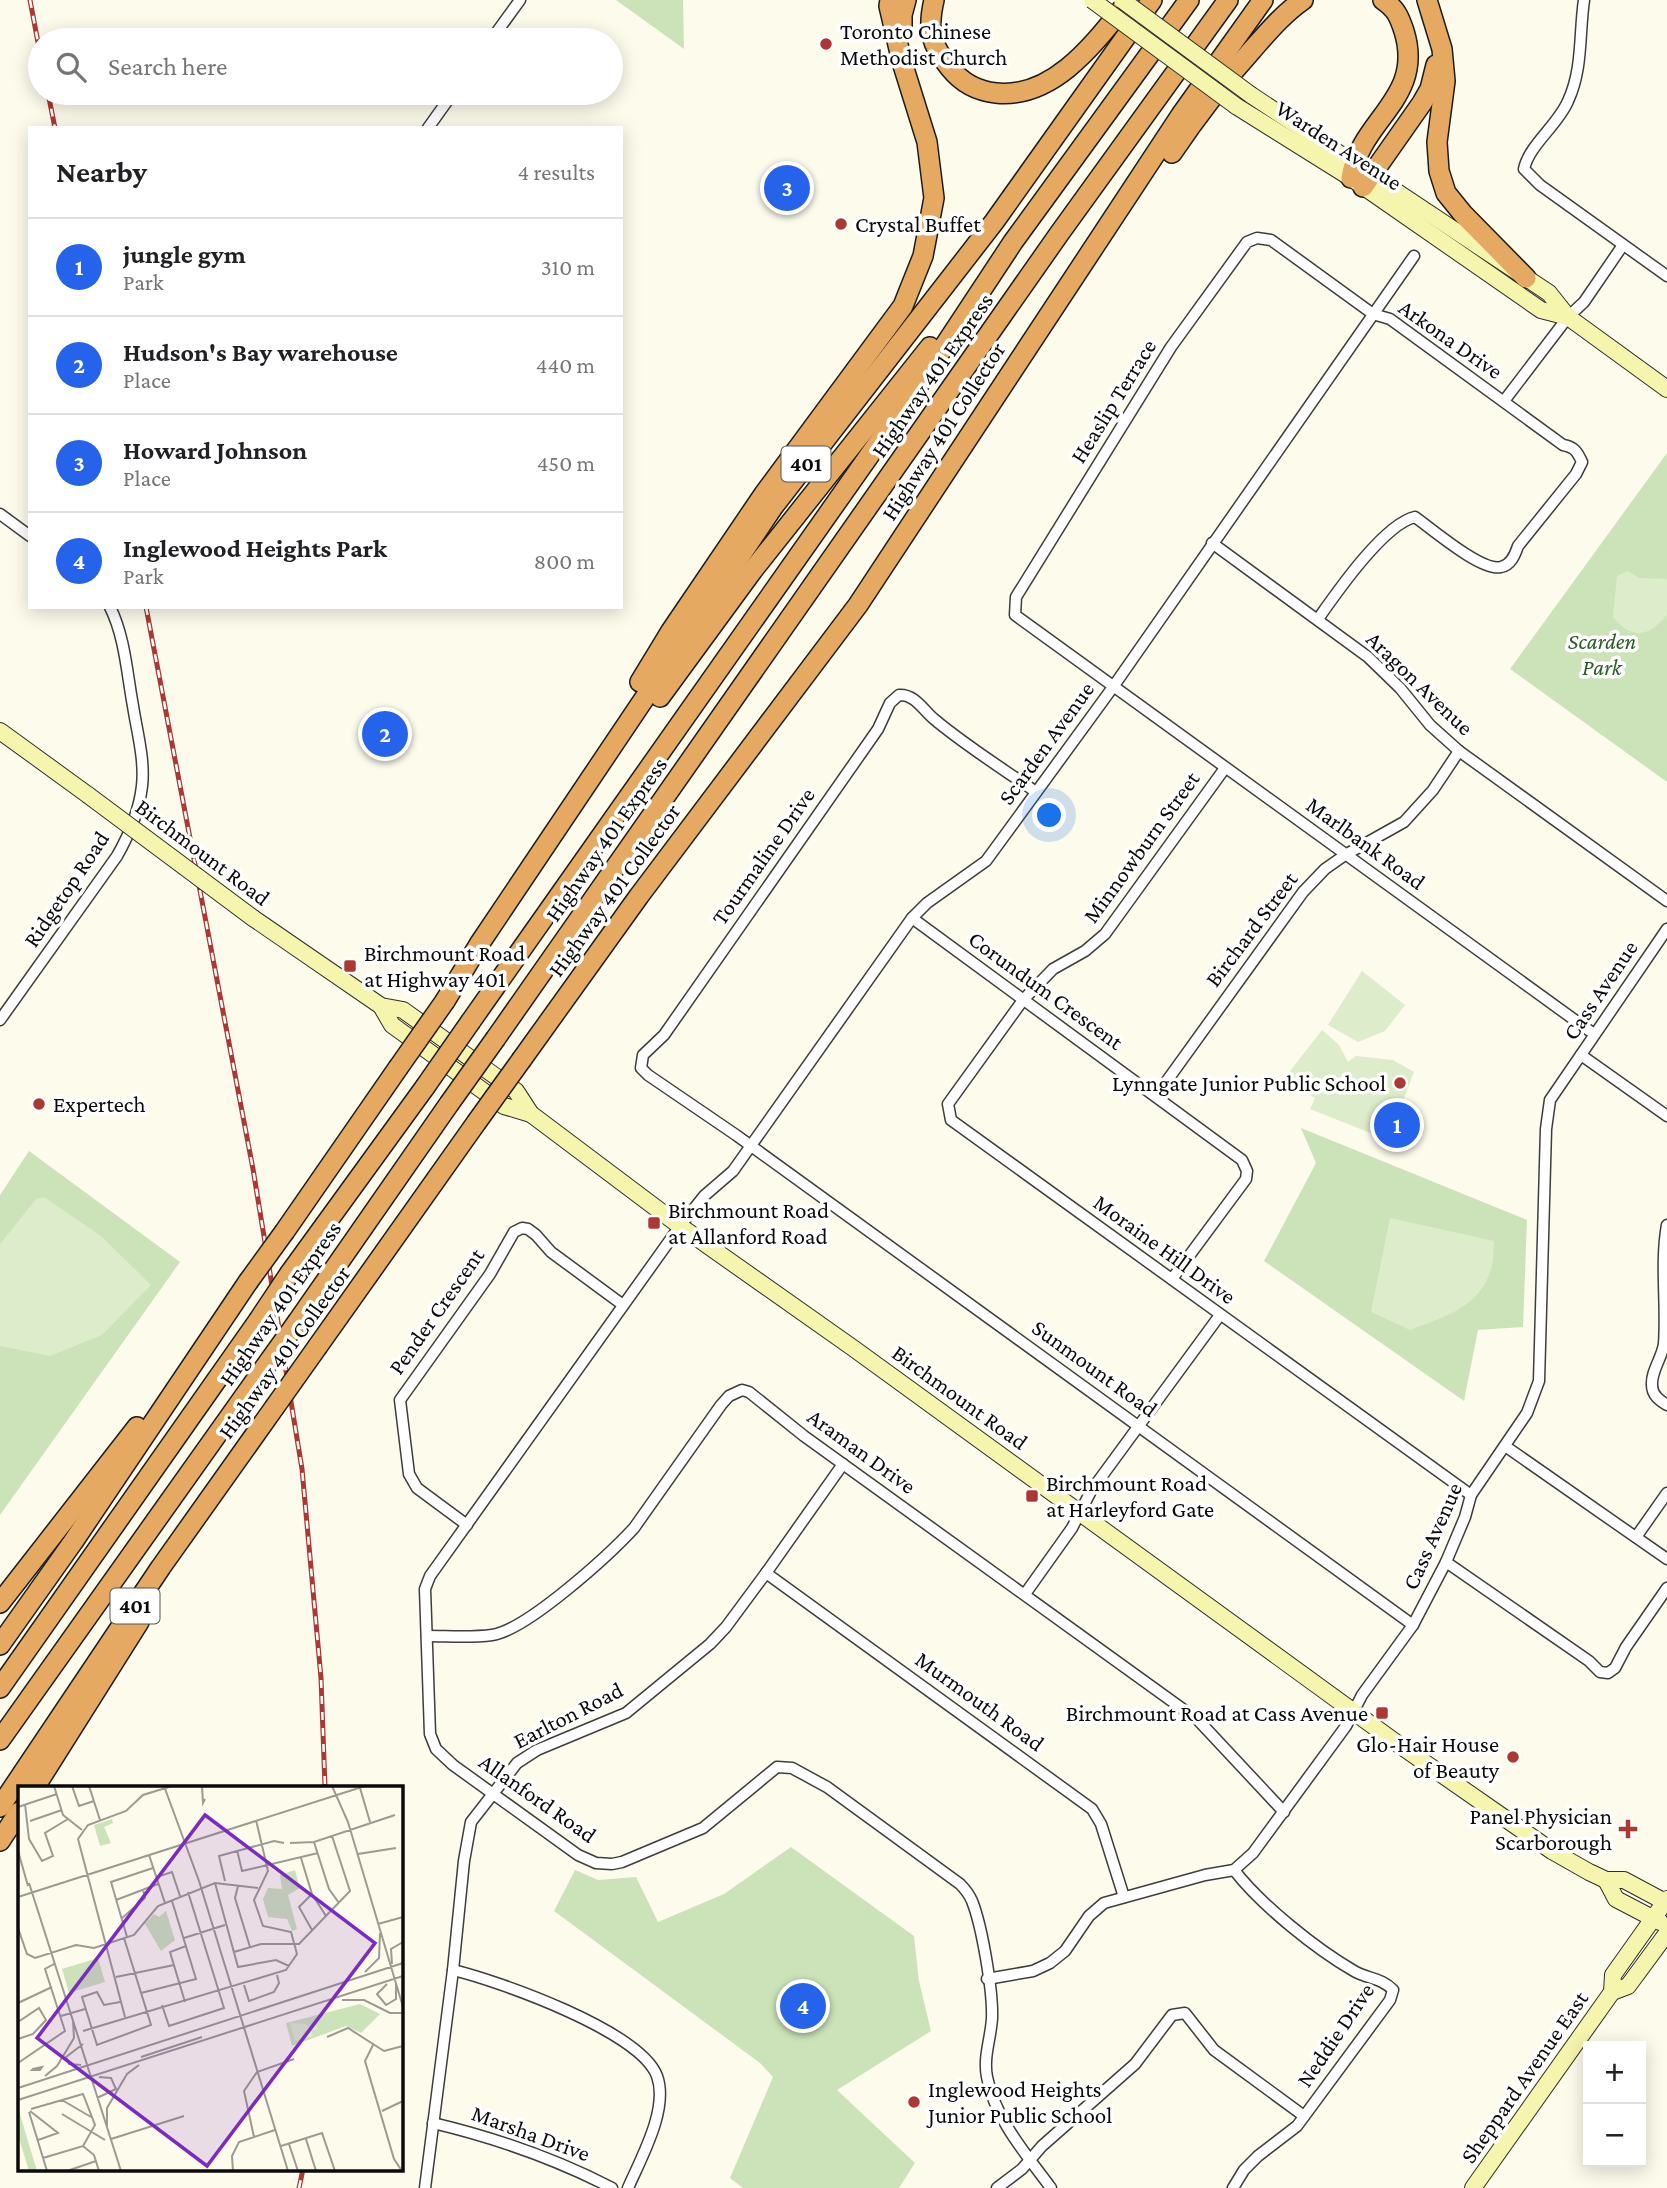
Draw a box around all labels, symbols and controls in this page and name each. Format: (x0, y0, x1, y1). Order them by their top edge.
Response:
place label: Toronto Chinese Methodist Church (840, 18, 1007, 70)
search box (28, 28, 623, 105)
marker: Toronto Chinese Methodist Church (818, 36, 834, 52)
icon: search (52, 48, 90, 86)
text: Search here (108, 52, 227, 81)
street label: Warden Avenue (1271, 95, 1407, 195)
text: Nearby (56, 155, 147, 188)
text: 4 results (517, 159, 595, 185)
pin: 3 (764, 162, 810, 214)
place label: Crystal Buffet (855, 211, 981, 237)
marker: Crystal Buffet (833, 216, 849, 232)
text: jungle gym (123, 240, 246, 269)
text: 1 (75, 254, 83, 280)
text: 310 m (541, 254, 595, 280)
text: Park (123, 269, 164, 295)
street label: Highway 401 Express (866, 288, 998, 462)
street label: Arkona Drive (1394, 294, 1508, 384)
street label: Heaslip Terrace (1065, 334, 1161, 468)
street label: Highway 401 Collector (876, 337, 1010, 525)
text: Hudson's Bay warehouse (123, 338, 398, 367)
text: 2 (73, 352, 85, 378)
text: 440 m (536, 352, 595, 378)
text: Place (123, 367, 171, 393)
text: Howard Johnson (123, 436, 307, 465)
road number: 401 (782, 447, 830, 482)
text: 3 (73, 450, 85, 476)
text: 450 m (537, 450, 595, 476)
text: Place (123, 465, 171, 491)
text: Inglewood Heights Park (123, 534, 387, 563)
text: 4 (73, 548, 85, 574)
text: 800 m (534, 548, 595, 574)
text: Park (123, 563, 164, 589)
street label: Aragon Avenue (1361, 626, 1479, 740)
park label: Scarden Park (1568, 628, 1636, 680)
street label: Scarden Avenue (993, 677, 1099, 809)
pin: 2 (362, 708, 408, 760)
street label: Highway 401 Express (540, 752, 672, 926)
street label: Minnowburn Street (1077, 766, 1205, 928)
street label: Tourmaline Drive (706, 782, 820, 930)
street label: Marlbank Road (1302, 791, 1430, 895)
street label: Birchmount Road (131, 793, 275, 911)
your location (1032, 798, 1066, 832)
street label: Highway 401 Collector (543, 799, 685, 981)
street label: Ridgetop Road (18, 826, 114, 952)
street label: Birchard Street (1199, 866, 1303, 991)
street label: Corundum Crescent (964, 925, 1129, 1055)
street label: Cass Avenue (1557, 935, 1643, 1045)
place label: Birchmount Road at Highway 401 (364, 940, 525, 992)
marker: Birchmount Road at Highway 401 (342, 958, 358, 974)
place label: Lynngate Junior Public School (1112, 1070, 1386, 1096)
marker: Lynngate Junior Public School (1392, 1075, 1408, 1091)
place label: Expertech (53, 1091, 146, 1117)
marker: Expertech (31, 1096, 47, 1112)
pin: 1 (1374, 1099, 1420, 1151)
street label: Moraine Hill Drive (1089, 1189, 1241, 1309)
place label: Birchmount Road at Allanford Road (668, 1197, 829, 1249)
marker: Birchmount Road at Allanford Road (646, 1215, 662, 1231)
street label: Highway 401 Express (214, 1216, 346, 1390)
street label: Pender Crescent (383, 1243, 489, 1379)
street label: Highway 401 Collector (213, 1261, 355, 1443)
street label: Sunmount Road (1027, 1314, 1163, 1422)
street label: Birchmount Road (887, 1339, 1033, 1455)
street label: Araman Drive (803, 1403, 921, 1499)
place label: Birchmount Road at Harleyford Gate (1046, 1470, 1214, 1522)
street label: Cass Avenue (1397, 1479, 1467, 1593)
marker: Birchmount Road at Harleyford Gate (1024, 1488, 1040, 1504)
road number: 401 (110, 1588, 160, 1624)
street label: Murmouth Road (911, 1646, 1049, 1756)
street label: Earlton Road (509, 1676, 627, 1754)
place label: Birchmount Road at Cass Avenue (1066, 1700, 1368, 1726)
marker: Birchmount Road at Cass Avenue (1374, 1705, 1390, 1721)
place label: Glo-Hair House of Beauty (1356, 1731, 1499, 1783)
street label: Allanford Road (474, 1748, 602, 1848)
marker: Glo-Hair House of Beauty (1505, 1749, 1521, 1765)
inset map (18, 1786, 402, 2170)
place label: Panel Physician Scarborough (1469, 1803, 1612, 1855)
marker: Panel Physician Scarborough (1618, 1819, 1638, 1839)
street label: Neddie Drive (1291, 1978, 1379, 2092)
pin: 4 (780, 1980, 826, 2032)
street label: Sheppard Avenue East (1455, 1986, 1593, 2168)
map controls (1583, 2041, 1646, 2167)
button: + (1583, 2041, 1646, 2104)
place label: Inglewood Heights Junior Public School (926, 2076, 1112, 2128)
marker: Inglewood Heights Junior Public School (906, 2094, 922, 2110)
street label: Marsha Drive (468, 2100, 594, 2166)
button: − (1583, 2104, 1646, 2167)

